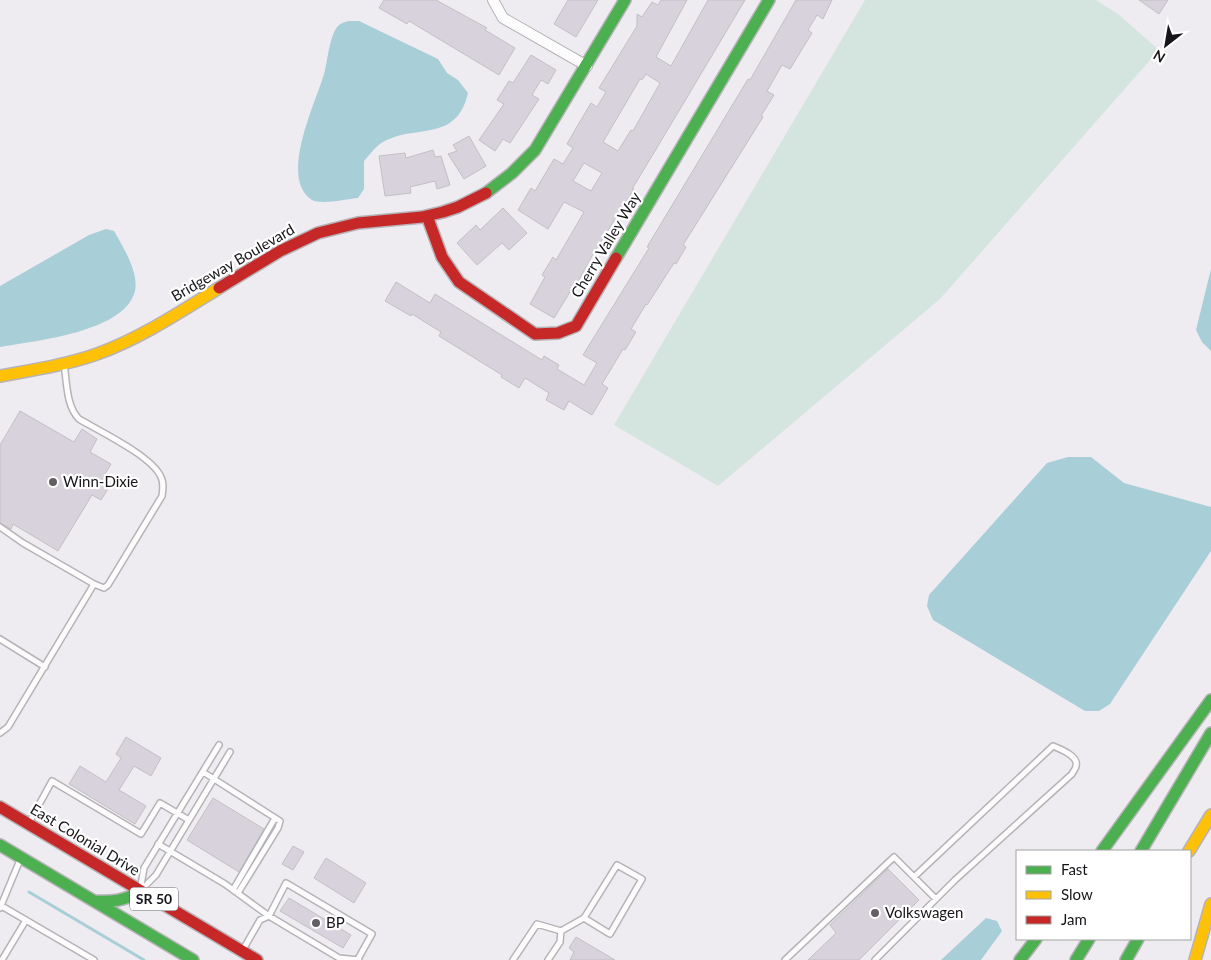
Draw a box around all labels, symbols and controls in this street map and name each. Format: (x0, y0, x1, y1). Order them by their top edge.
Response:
north arrow (1141, 20, 1191, 70)
text: N (1150, 47, 1168, 67)
street label: Cherry Valley Way (567, 188, 644, 301)
street label: Bridgeway Boulevard (168, 220, 297, 305)
place label: Winn-Dixie (63, 472, 138, 490)
marker: Winn-Dixie (47, 476, 59, 488)
street label: East Colonial Drive (27, 799, 144, 879)
legend (1016, 850, 1191, 940)
text: Fast (1061, 860, 1088, 878)
text: Slow (1061, 885, 1093, 903)
road number: SR 50 (130, 888, 178, 911)
place label: Volkswagen (885, 903, 963, 921)
marker: Volkswagen (869, 907, 881, 919)
text: Jam (1061, 910, 1087, 928)
place label: BP (326, 913, 345, 931)
marker: BP (310, 917, 322, 929)

